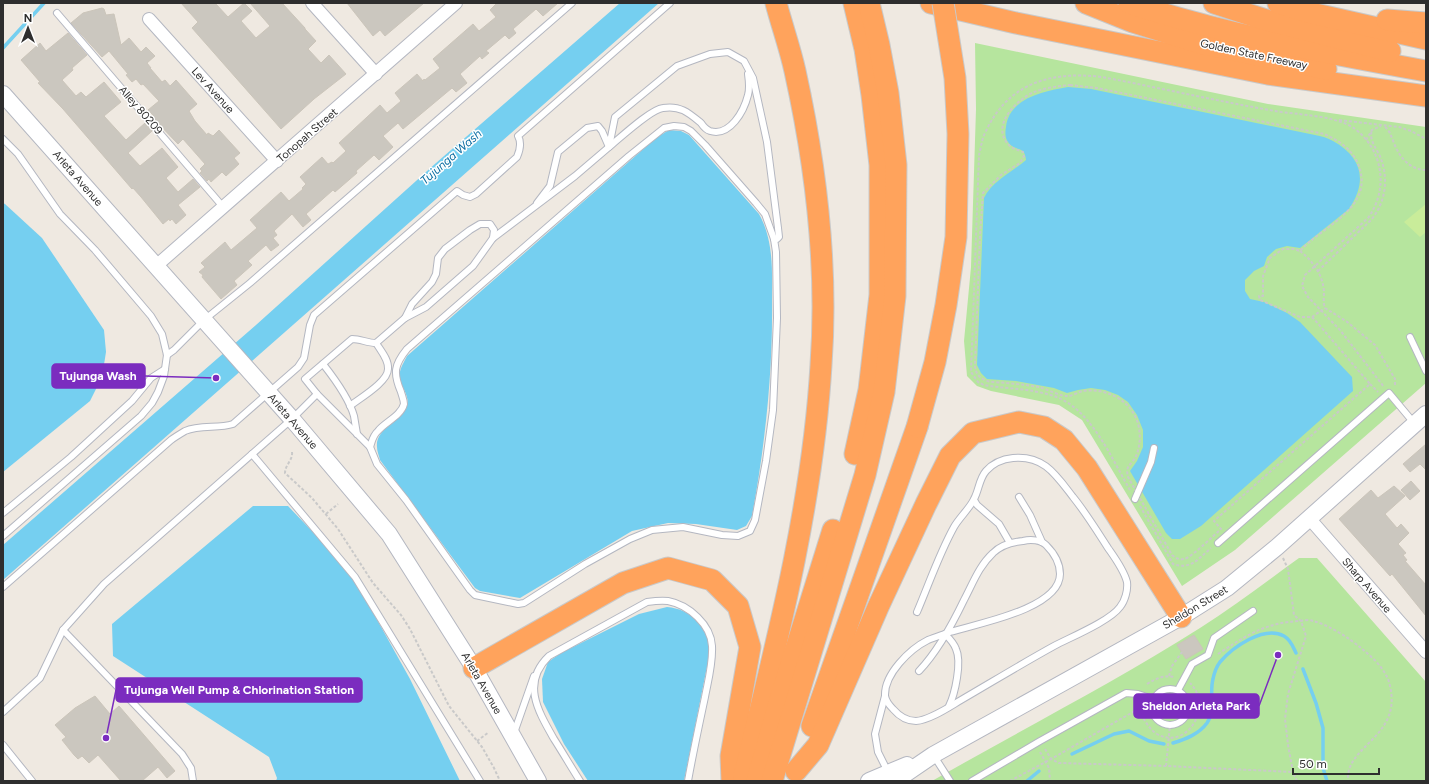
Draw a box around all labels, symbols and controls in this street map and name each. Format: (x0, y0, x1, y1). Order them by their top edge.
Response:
north arrow (8, 8, 48, 48)
text: N (24, 12, 32, 25)
street label: Golden State Freeway (1199, 37, 1309, 72)
street label: Lev Avenue (189, 65, 237, 116)
street label: Alley 80209 (116, 83, 165, 137)
street label: Tonopah Street (274, 106, 340, 165)
water label: Tujunga Wash (417, 126, 485, 187)
street label: Arleta Avenue (50, 148, 105, 209)
callout: Tujunga Wash (52, 364, 145, 388)
text: Tujunga Wash (59, 369, 137, 383)
street label: Arleta Avenue (265, 391, 320, 452)
street label: Sharp Avenue (1339, 555, 1394, 615)
street label: Sheldon Street (1160, 583, 1230, 632)
street label: Arleta Avenue (459, 650, 505, 716)
callout: Tujunga Well Pump & Chlorination Station (116, 678, 362, 702)
text: Tujunga Well Pump & Chlorination Station (124, 683, 354, 697)
callout: Sheldon Arleta Park (1134, 694, 1259, 718)
text: Sheldon Arleta Park (1142, 699, 1251, 713)
scale bar (1293, 750, 1379, 776)
text: 50 m (1299, 757, 1327, 771)

